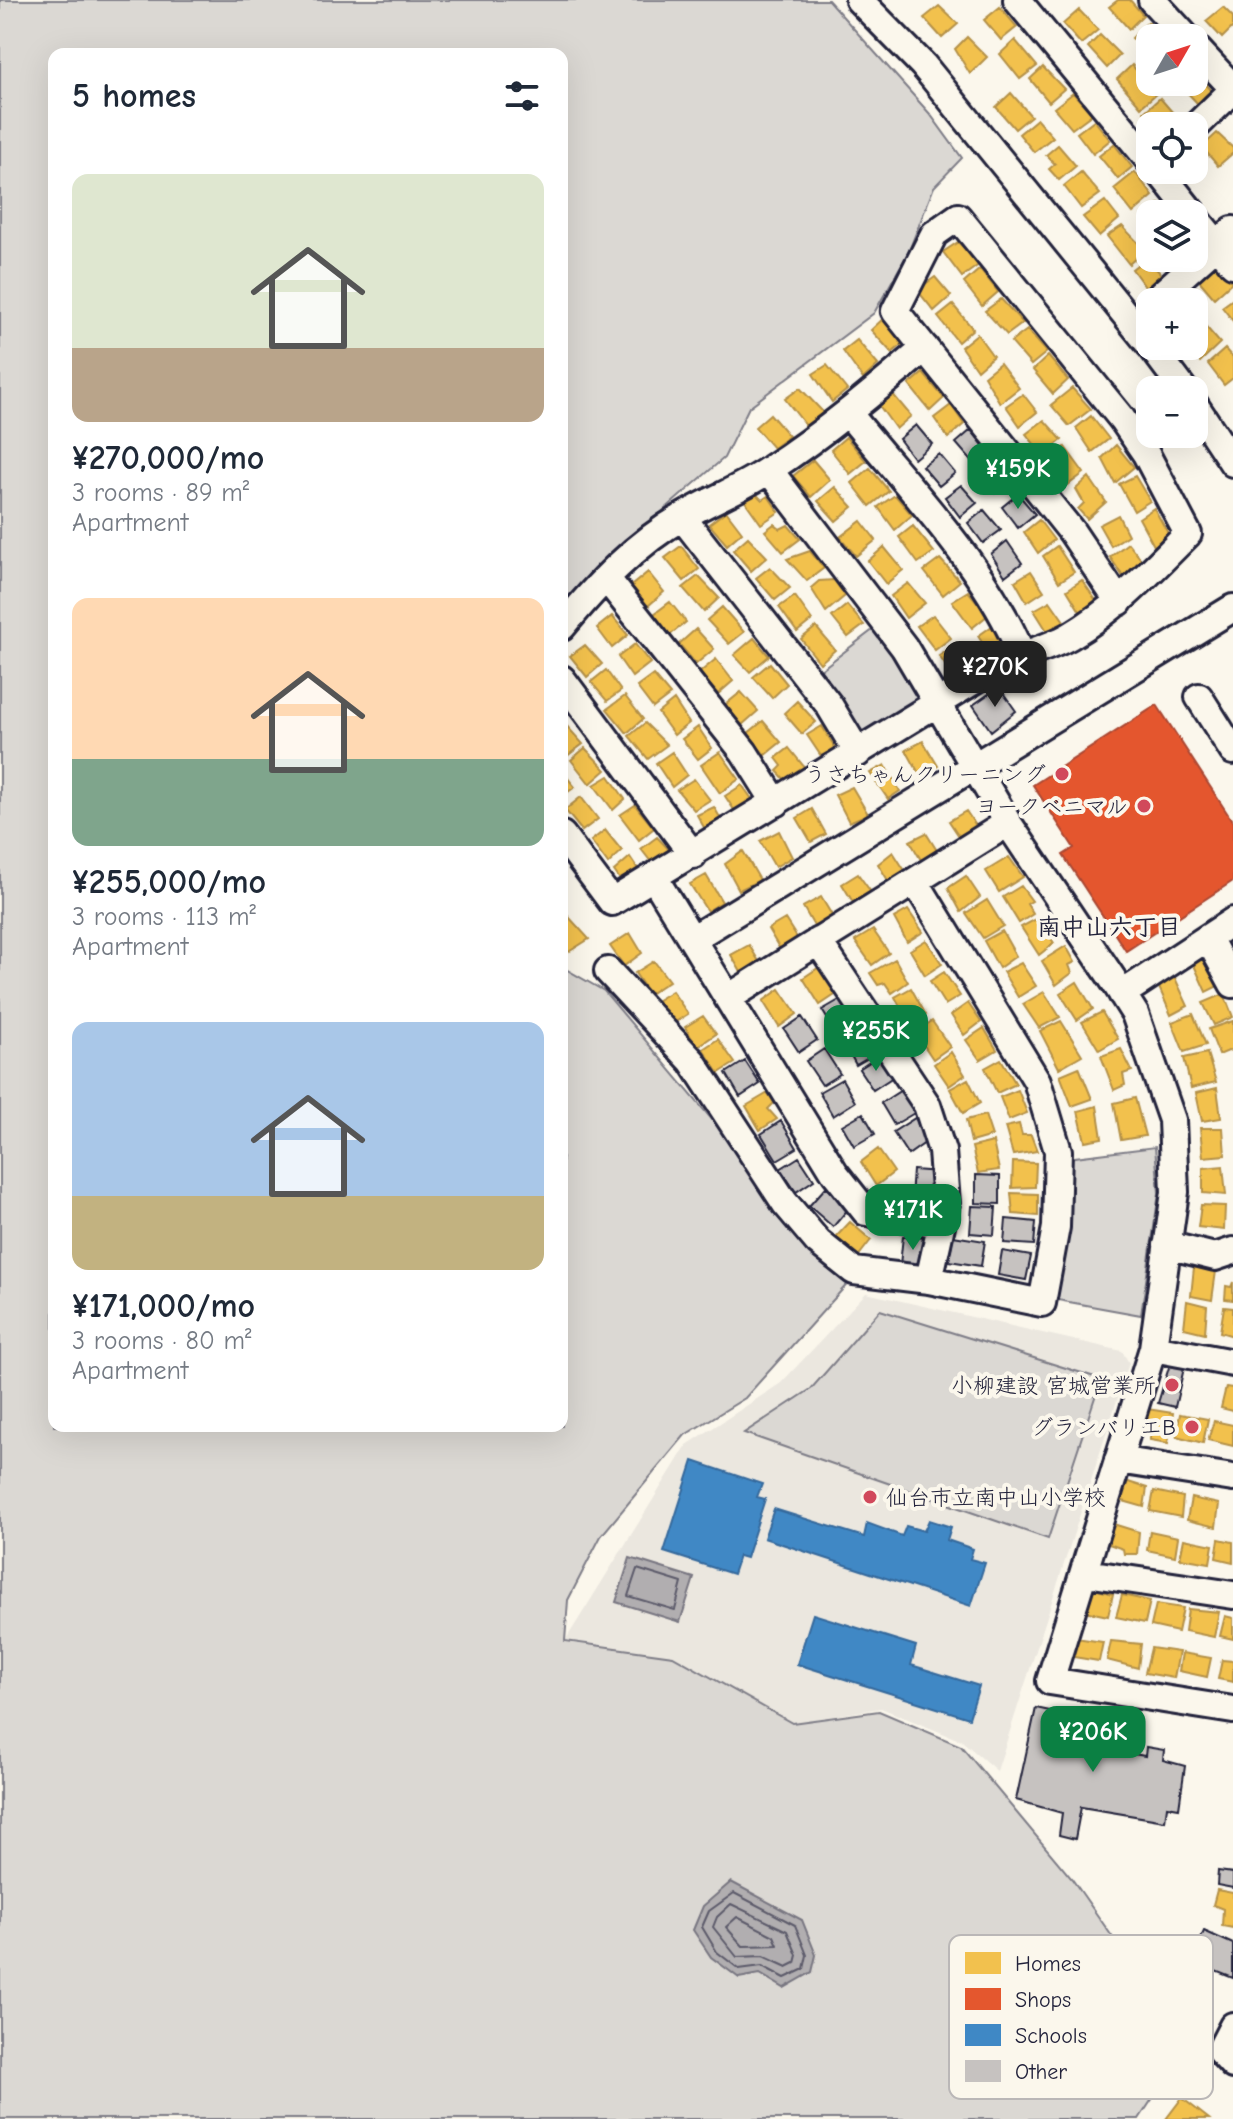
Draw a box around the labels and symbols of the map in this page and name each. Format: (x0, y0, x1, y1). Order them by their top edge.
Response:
north arrow (1136, 24, 1208, 96)
pin: ¥159K (962, 443, 1074, 511)
pin: ¥270K (939, 641, 1051, 709)
place label: うさちゃんクリーニング (804, 762, 1046, 788)
marker: うさちゃんクリーニング (1053, 765, 1071, 783)
place label: ヨークベニマル (976, 794, 1128, 820)
marker: ヨークベニマル (1135, 797, 1153, 815)
district label: 南中山六丁目 (1037, 913, 1181, 941)
pin: ¥255K (820, 1005, 932, 1073)
pin: ¥171K (857, 1184, 969, 1252)
place label: 小柳建設 宮城営業所 (951, 1373, 1156, 1399)
marker: 小柳建設 宮城営業所 (1163, 1376, 1181, 1394)
place label: グランバリエB (1031, 1415, 1176, 1441)
marker: グランバリエB (1183, 1418, 1201, 1436)
place label: 仙台市立南中山小学校 (886, 1485, 1106, 1511)
marker: 仙台市立南中山小学校 (861, 1488, 879, 1506)
pin: ¥206K (1037, 1706, 1149, 1774)
legend (949, 1935, 1213, 2099)
text: Homes (1015, 1951, 1081, 1977)
text: Shops (1015, 1987, 1071, 2013)
text: Schools (1015, 2023, 1087, 2049)
text: Other (1015, 2059, 1067, 2085)

